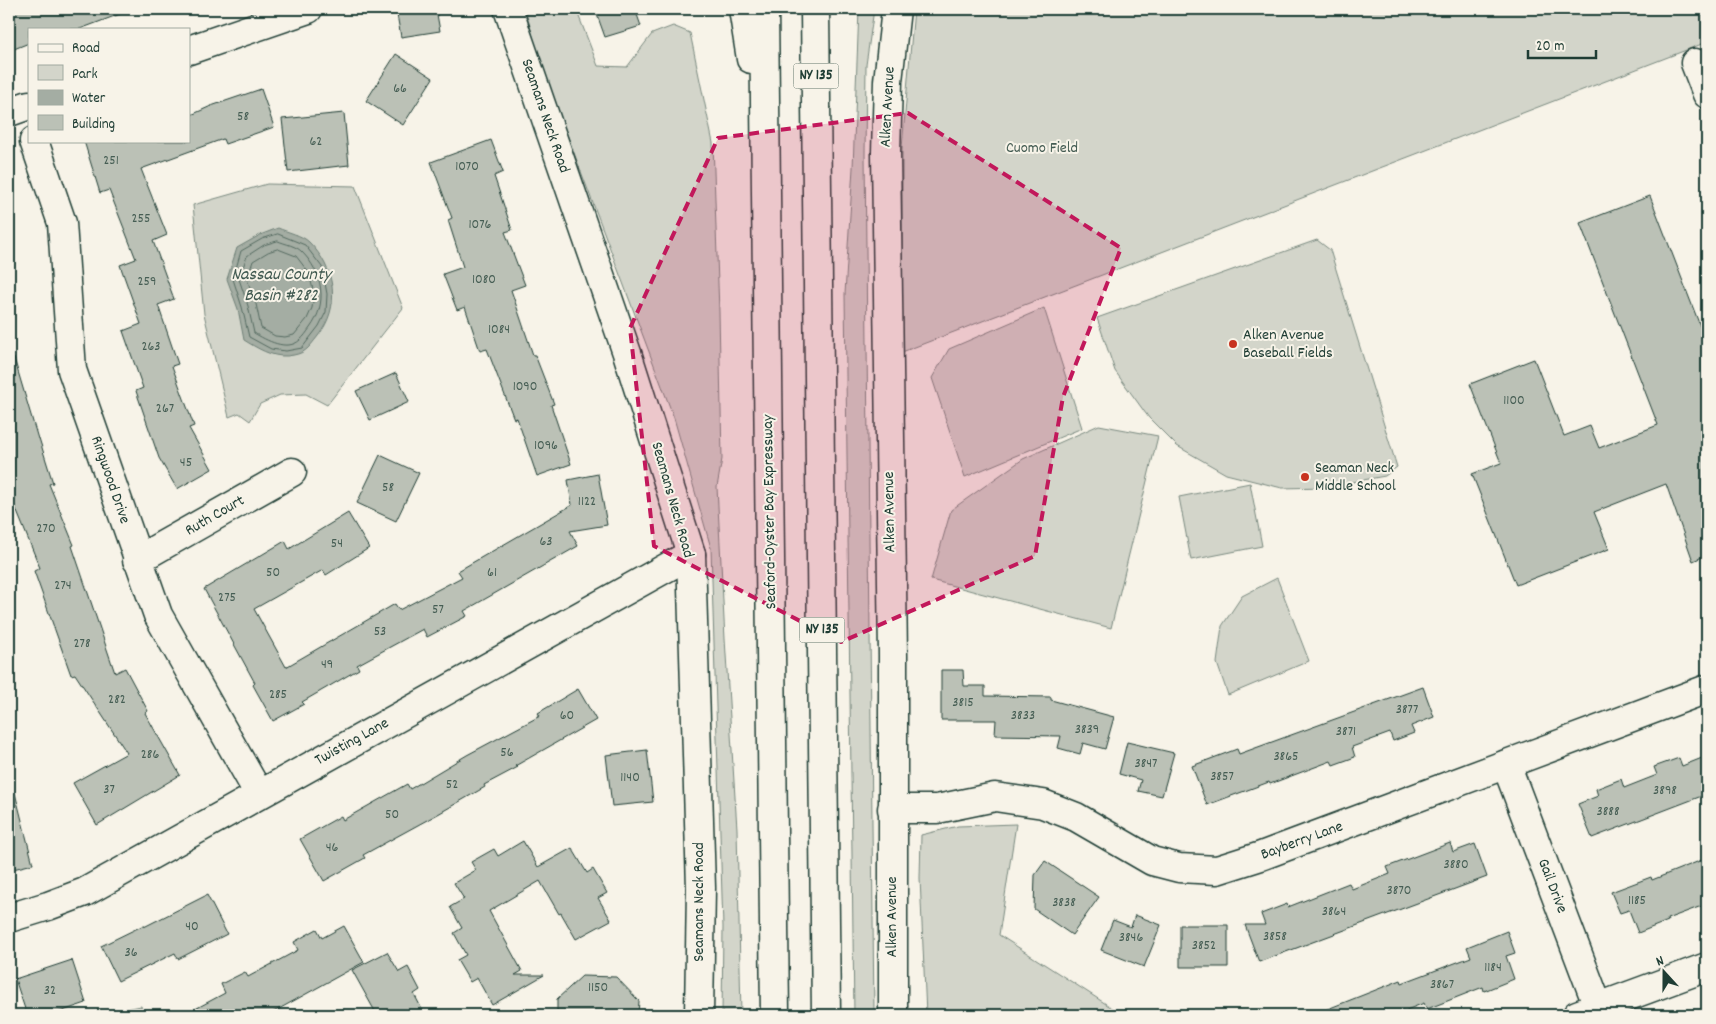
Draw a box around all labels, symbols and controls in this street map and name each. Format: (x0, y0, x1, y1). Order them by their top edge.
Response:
legend (28, 28, 190, 142)
scale bar (1528, 28, 1596, 60)
text: 20 m (1536, 36, 1564, 58)
text: Road (72, 38, 100, 60)
street label: Seamans Neck Road (515, 56, 575, 176)
text: Park (72, 64, 98, 86)
road number: NY 135 (794, 64, 838, 88)
street label: Alken Avenue (874, 66, 902, 148)
house number: 66 (393, 79, 407, 99)
text: Water (72, 88, 106, 110)
house number: 58 (237, 107, 249, 127)
text: Building (72, 114, 115, 136)
house number: 62 (310, 132, 322, 152)
park label: Cuomo Field (1006, 137, 1078, 160)
house number: 251 (103, 151, 119, 171)
house number: 1070 (455, 157, 479, 177)
house number: 255 (131, 209, 151, 229)
house number: 1076 (469, 215, 492, 235)
water label: Nassau County Basin #282 (231, 263, 334, 309)
house number: 1080 (472, 270, 496, 290)
house number: 259 (137, 272, 157, 292)
house number: 1084 (488, 320, 510, 340)
place label: Alken Avenue Baseball Fields (1243, 324, 1333, 365)
house number: 263 (141, 337, 161, 357)
marker: Alken Avenue Baseball Fields (1227, 338, 1239, 350)
house number: 1090 (513, 377, 537, 397)
house number: 1100 (1503, 391, 1525, 411)
house number: 267 (156, 399, 174, 419)
street label: Seaford-Oyster Bay Expressway (757, 414, 783, 610)
street label: Ringwood Drive (84, 433, 136, 527)
house number: 1096 (534, 436, 558, 456)
street label: Seamans Neck Road (644, 439, 700, 561)
house number: 45 (180, 453, 192, 473)
place label: Seaman Neck Middle School (1315, 457, 1396, 498)
street label: Alken Avenue (878, 471, 902, 553)
marker: Seaman Neck Middle School (1299, 471, 1311, 483)
house number: 58 (382, 478, 394, 498)
street label: Ruth Court (181, 490, 249, 542)
house number: 1122 (578, 492, 596, 512)
house number: 270 (36, 519, 56, 539)
house number: 63 (539, 532, 553, 552)
house number: 54 (331, 534, 343, 554)
house number: 50 (266, 563, 280, 583)
house number: 61 (487, 563, 497, 583)
house number: 274 (54, 576, 72, 596)
house number: 275 (218, 588, 236, 608)
house number: 57 (432, 600, 444, 620)
road number: NY 135 (800, 618, 844, 642)
house number: 53 (374, 622, 386, 642)
house number: 278 (73, 634, 91, 654)
house number: 49 (321, 655, 333, 675)
house number: 285 (269, 685, 287, 705)
house number: 282 (108, 690, 126, 710)
house number: 3815 (952, 693, 974, 713)
house number: 3877 (1396, 700, 1418, 720)
house number: 60 (560, 706, 574, 726)
house number: 3833 (1011, 706, 1035, 726)
street label: Twisting Lane (311, 712, 393, 772)
house number: 3839 (1075, 720, 1099, 740)
house number: 3871 (1336, 722, 1356, 742)
house number: 56 (500, 743, 514, 763)
house number: 286 (141, 745, 159, 765)
house number: 3865 (1273, 747, 1299, 767)
house number: 3847 (1134, 754, 1158, 774)
house number: 3857 (1210, 767, 1234, 787)
house number: 1140 (620, 768, 640, 788)
house number: 52 (446, 775, 458, 795)
house number: 37 (103, 780, 115, 800)
house number: 3898 (1653, 781, 1677, 801)
house number: 3888 (1596, 802, 1620, 822)
house number: 50 (385, 805, 399, 825)
street label: Bayberry Lane (1258, 815, 1346, 867)
house number: 46 (326, 838, 338, 858)
street label: Seamans Neck Road (688, 842, 711, 962)
house number: 3880 (1443, 855, 1469, 875)
street label: Gail Drive (1531, 855, 1573, 917)
street label: Alken Avenue (881, 877, 904, 957)
house number: 3870 (1387, 881, 1411, 901)
house number: 1185 (1628, 891, 1646, 911)
house number: 3838 (1052, 893, 1076, 913)
house number: 3864 (1322, 902, 1346, 922)
house number: 40 (185, 917, 199, 937)
house number: 3858 (1263, 927, 1287, 947)
house number: 3846 (1119, 928, 1143, 948)
house number: 3852 (1192, 936, 1216, 956)
house number: 36 (124, 943, 138, 963)
north arrow (1638, 946, 1688, 996)
text: N (1653, 951, 1667, 972)
house number: 1184 (1484, 958, 1502, 978)
house number: 3867 (1430, 975, 1454, 995)
house number: 1150 (588, 978, 608, 998)
house number: 32 (44, 981, 56, 1001)

